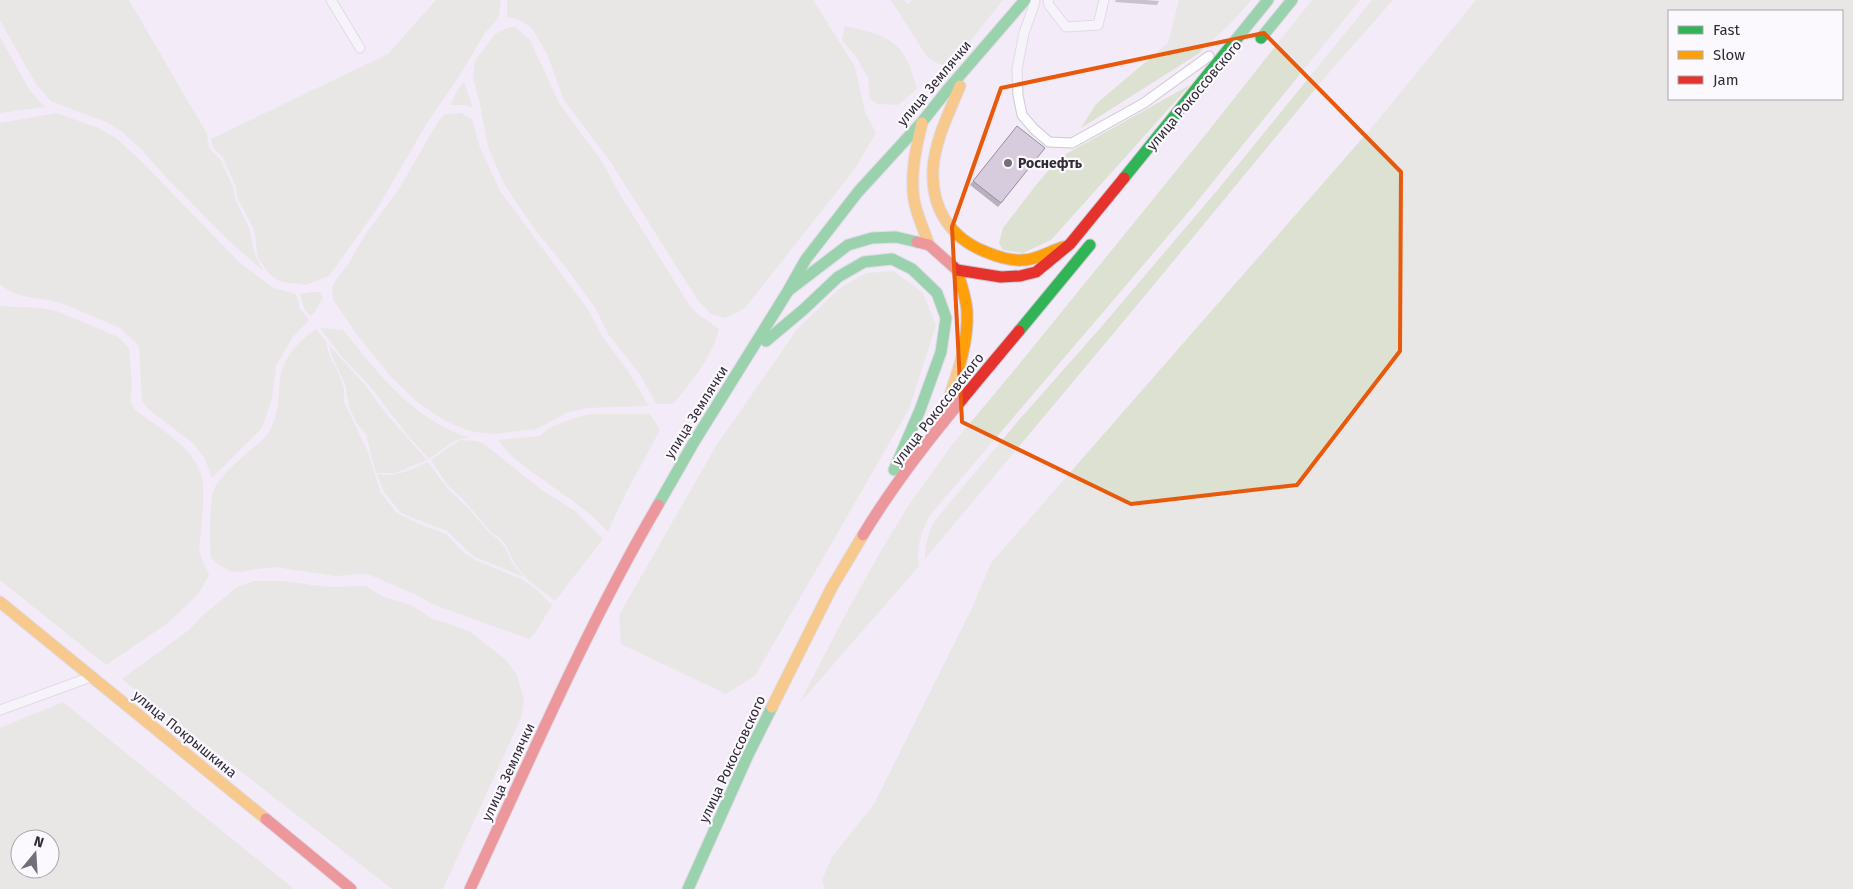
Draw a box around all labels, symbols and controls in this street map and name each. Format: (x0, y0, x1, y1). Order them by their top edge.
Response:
legend (1668, 10, 1843, 100)
text: Fast (1713, 21, 1740, 39)
street label: улица Землячки (894, 37, 975, 129)
street label: улица Рокоссовского (1143, 37, 1245, 154)
text: Slow (1713, 46, 1745, 64)
text: Jam (1713, 71, 1739, 89)
place label: Роснефть (1018, 155, 1083, 172)
marker: Роснефть (1002, 157, 1014, 169)
street label: улица Рокоссовского (889, 349, 988, 469)
street label: улица Землячки (661, 363, 732, 462)
street label: улица Покрышкина (129, 687, 240, 782)
street label: улица Рокоссовского (695, 693, 769, 826)
street label: улица Землячки (478, 720, 539, 824)
north arrow (10, 829, 60, 879)
text: N (32, 833, 46, 852)

